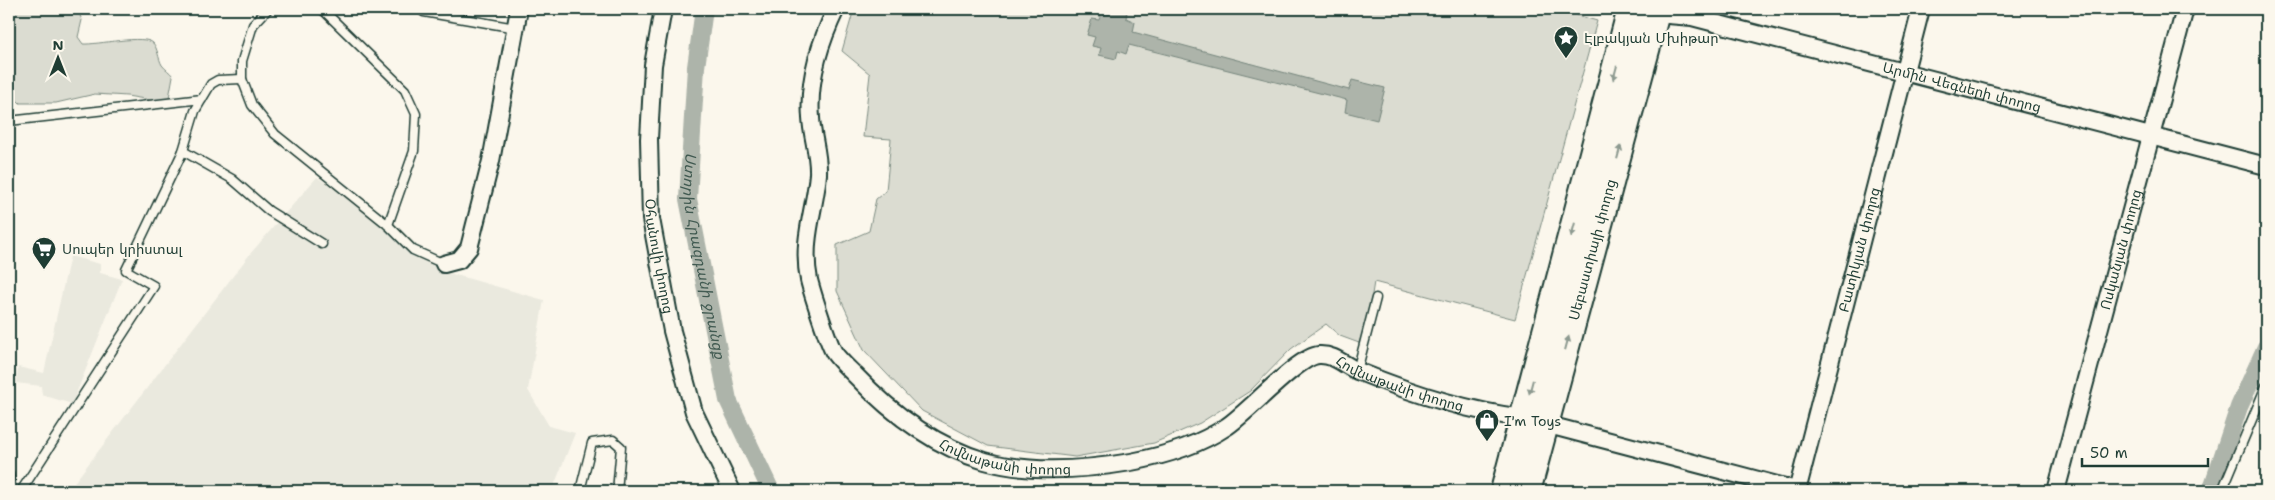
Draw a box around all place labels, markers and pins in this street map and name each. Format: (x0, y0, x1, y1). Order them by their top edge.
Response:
place icon: Էլբակյան Մխիթար (1553, 25, 1579, 59)
place label: Էլբակյան Մխիթար (1584, 29, 1719, 47)
supermarket icon: Սուպեր կրիստալ (31, 236, 57, 270)
place label: Սուպեր կրիստալ (62, 240, 183, 258)
shop icon: I'm Toys (1474, 408, 1500, 442)
place label: I'm Toys (1504, 412, 1561, 430)

